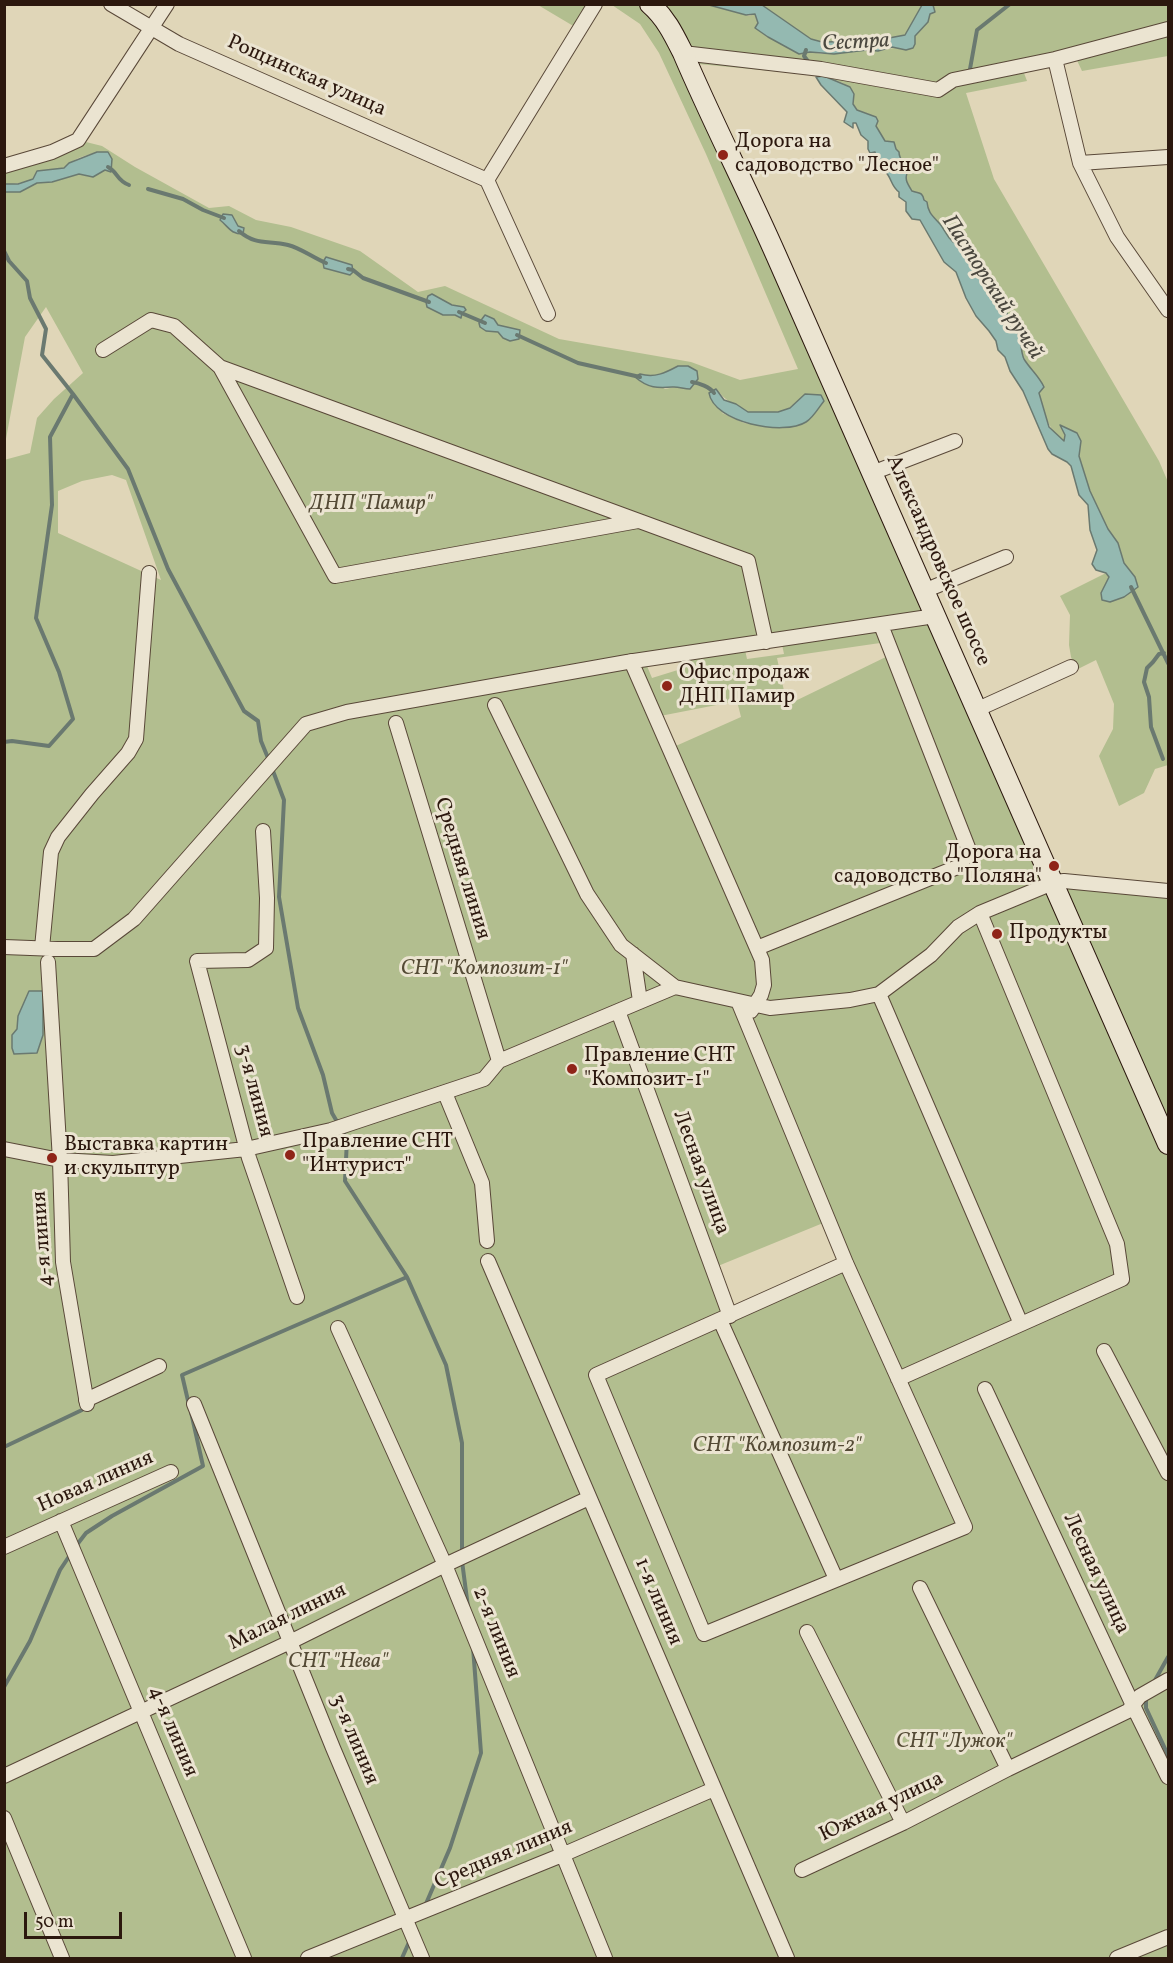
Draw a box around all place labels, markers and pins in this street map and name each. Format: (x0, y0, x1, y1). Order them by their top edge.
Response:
place label: Дорога на садоводство "Лесное" (735, 130, 939, 180)
marker: Дорога на садоводство "Лесное" (716, 148, 730, 162)
place label: Офис продаж ДНП Памир (679, 661, 810, 711)
marker: Офис продаж ДНП Памир (660, 679, 674, 693)
place label: Дорога на садоводство "Поляна" (834, 841, 1042, 891)
marker: Дорога на садоводство "Поляна" (1047, 859, 1061, 873)
place label: Продукты (1009, 921, 1107, 947)
marker: Продукты (990, 927, 1004, 941)
place label: Правление СНТ "Композит-1" (584, 1044, 735, 1094)
marker: Правление СНТ "Композит-1" (565, 1062, 579, 1076)
place label: Правление СНТ "Интурист" (302, 1130, 453, 1180)
place label: Выставка картин и скульптур (64, 1133, 228, 1183)
marker: Правление СНТ "Интурист" (283, 1148, 297, 1162)
marker: Выставка картин и скульптур (45, 1151, 59, 1165)

